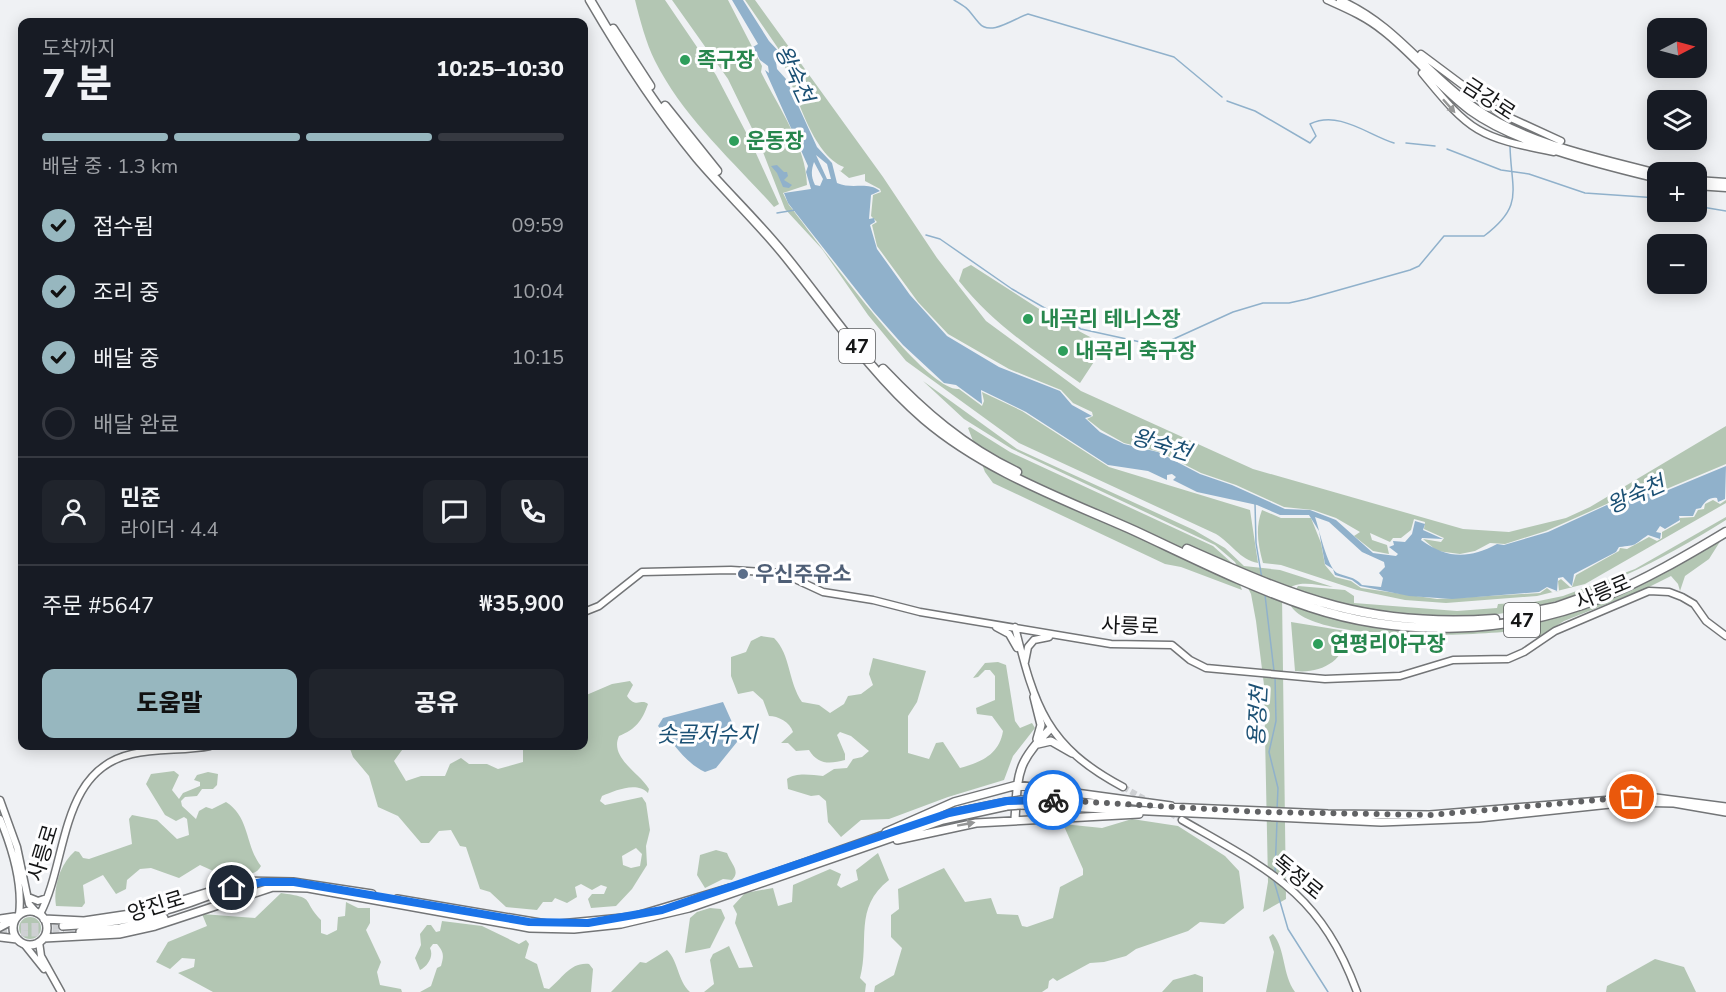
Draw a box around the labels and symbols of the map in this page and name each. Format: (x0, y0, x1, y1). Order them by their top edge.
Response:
north arrow (1647, 18, 1707, 78)
water label: 왕숙천 (768, 40, 822, 110)
place label: 족구장 (697, 46, 755, 74)
marker: 족구장 (678, 53, 692, 67)
street label: 금강로 (1457, 71, 1521, 127)
one-way arrow (1442, 98, 1455, 113)
place label: 운동장 (746, 127, 804, 155)
marker: 운동장 (727, 134, 741, 148)
place label: 내곡리 테니스장 (1040, 305, 1181, 333)
marker: 내곡리 테니스장 (1021, 312, 1035, 326)
road number: 47 (839, 329, 875, 363)
place label: 내곡리 축구장 (1075, 337, 1197, 365)
marker: 내곡리 축구장 (1056, 344, 1070, 358)
water label: 왕숙천 (1128, 422, 1197, 469)
water label: 왕숙천 (1602, 468, 1672, 521)
place label: 우신주유소 (755, 560, 852, 588)
marker: 우신주유소 (736, 567, 750, 581)
street label: 사릉로 (1571, 568, 1635, 616)
road number: 47 (1504, 603, 1540, 637)
street label: 사릉로 (1101, 611, 1159, 641)
place label: 연평리야구장 (1330, 630, 1446, 658)
marker: 연평리야구장 (1311, 637, 1325, 651)
water label: 용정천 (1241, 682, 1275, 747)
water label: 솟골저수지 (656, 720, 759, 750)
courier (1023, 770, 1083, 830)
pin (1606, 771, 1657, 822)
one-way arrow (957, 819, 976, 828)
street label: 사릉로 (21, 821, 65, 885)
street label: 독정로 (1267, 848, 1329, 906)
pin (206, 862, 257, 913)
street label: 양진로 (124, 884, 188, 928)

